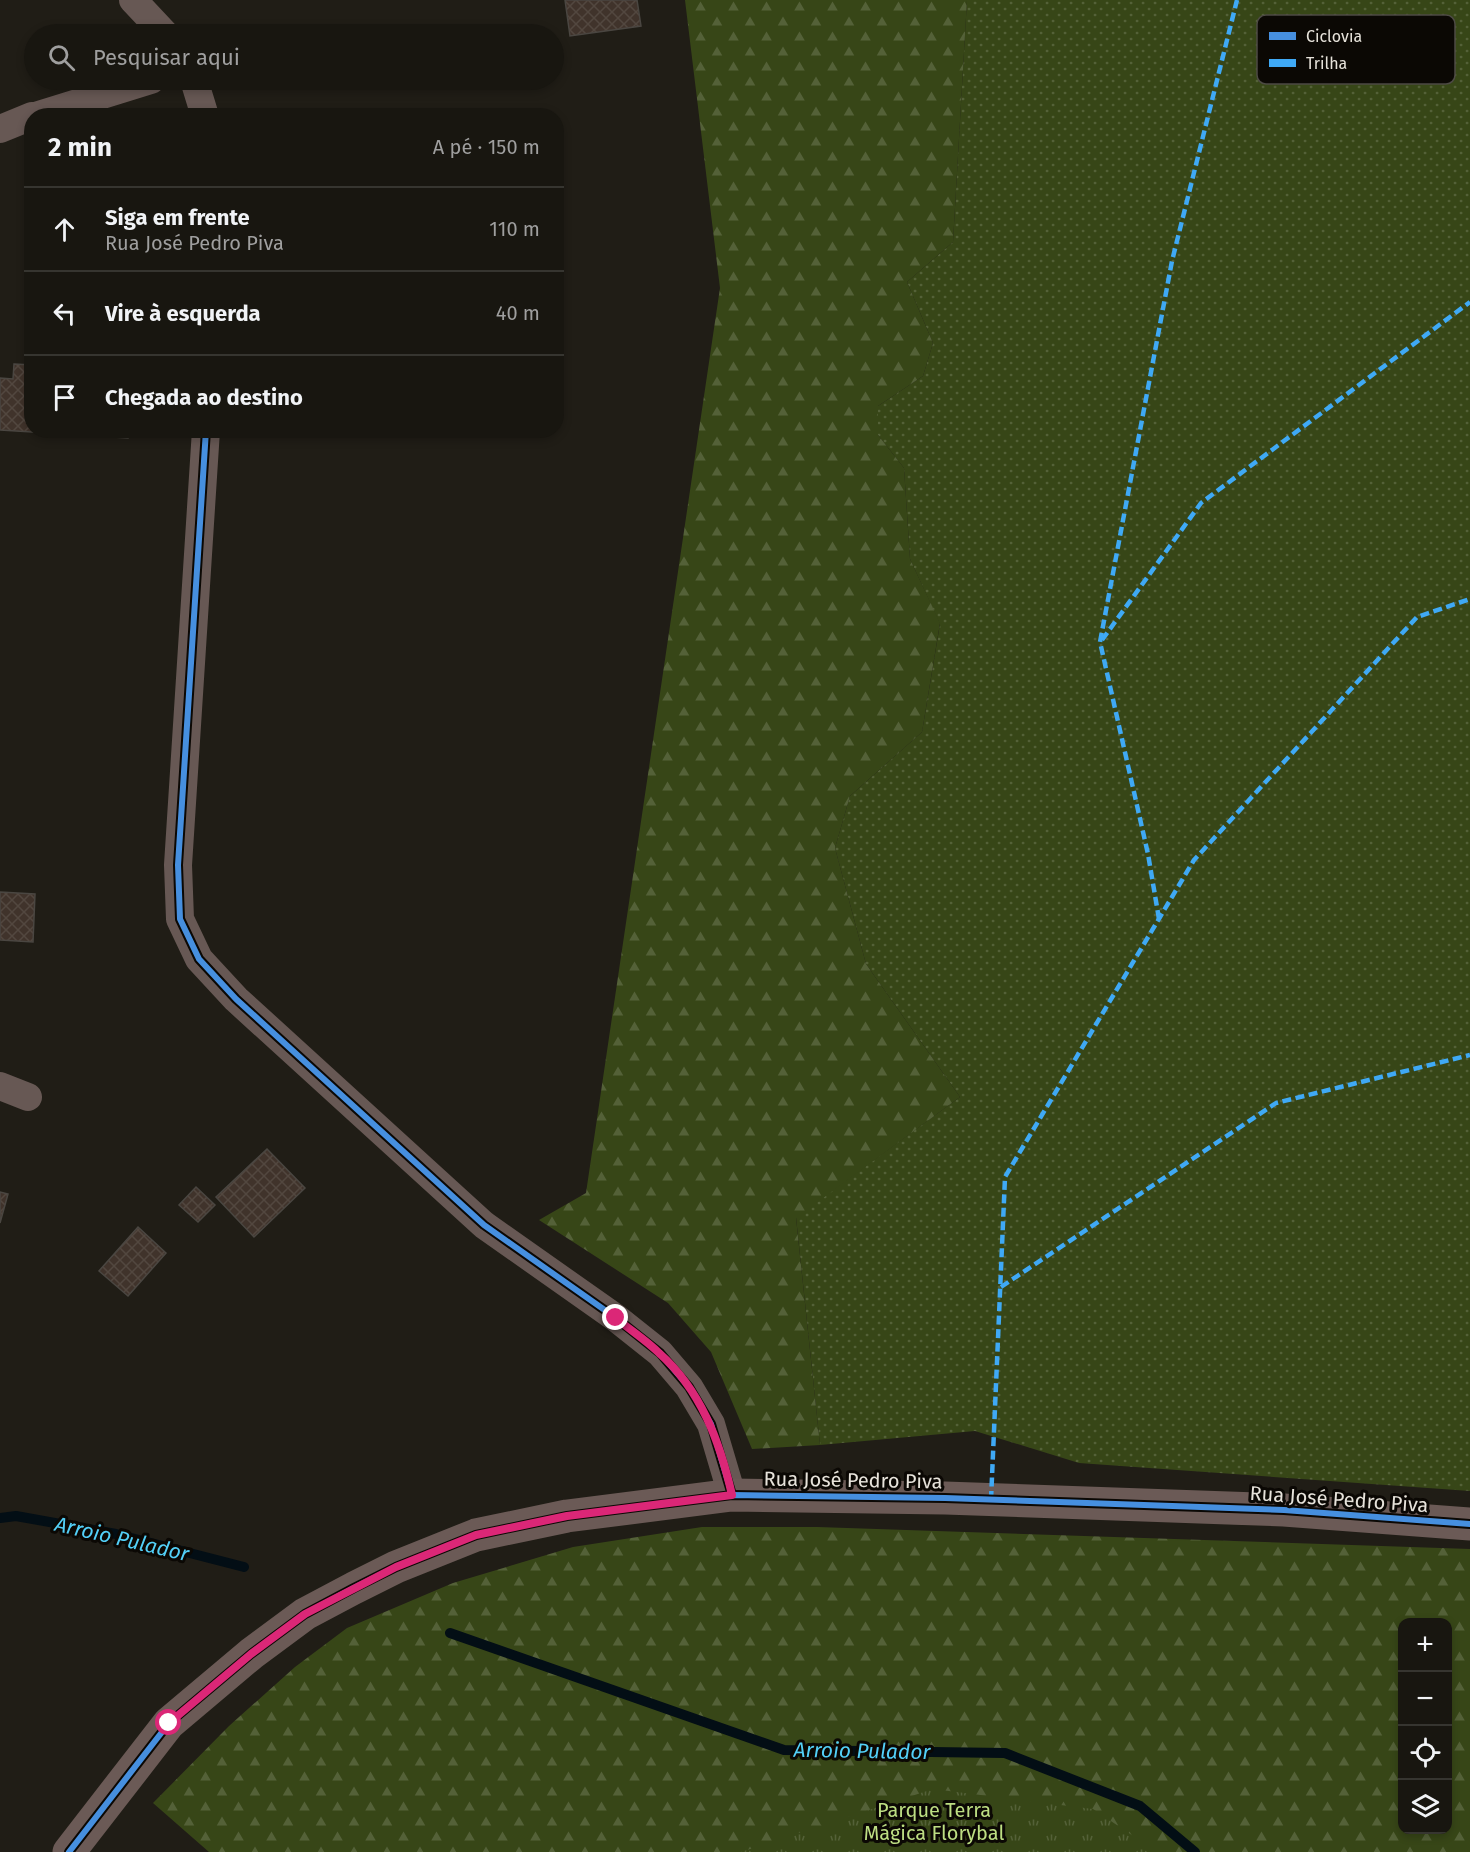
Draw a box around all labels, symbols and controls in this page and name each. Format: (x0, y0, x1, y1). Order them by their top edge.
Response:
legend (1257, 15, 1455, 84)
search box (24, 24, 564, 90)
text: Ciclovia (1306, 27, 1362, 46)
icon: search (45, 41, 78, 74)
text: Pesquisar aqui (93, 44, 240, 71)
text: Trilha (1306, 54, 1347, 73)
text: 2 min (48, 132, 112, 163)
text: A pé · 150 m (433, 135, 540, 159)
text: Siga em frente (105, 204, 250, 231)
icon: ahead (48, 213, 81, 246)
text: 110 m (489, 217, 540, 241)
text: Rua José Pedro Piva (105, 231, 284, 255)
icon: left (48, 297, 81, 330)
text: Vire à esquerda (105, 300, 261, 327)
text: 40 m (496, 301, 540, 325)
icon: arrive (48, 381, 81, 414)
text: Chegada ao destino (105, 384, 303, 411)
route end (602, 1304, 628, 1330)
street label: Rua José Pedro Piva (763, 1466, 943, 1494)
street label: Rua José Pedro Piva (1249, 1481, 1429, 1517)
water label: Arroio Pulador (51, 1511, 193, 1567)
map controls (1398, 1618, 1452, 1834)
button: + (1398, 1618, 1452, 1672)
button: − (1398, 1672, 1452, 1726)
route start (155, 1709, 181, 1735)
button: locate (1398, 1726, 1452, 1780)
water label: Arroio Pulador (792, 1737, 932, 1765)
button: layers (1398, 1780, 1452, 1834)
park label: Parque Terra Mágica Florybal (864, 1798, 1004, 1845)

